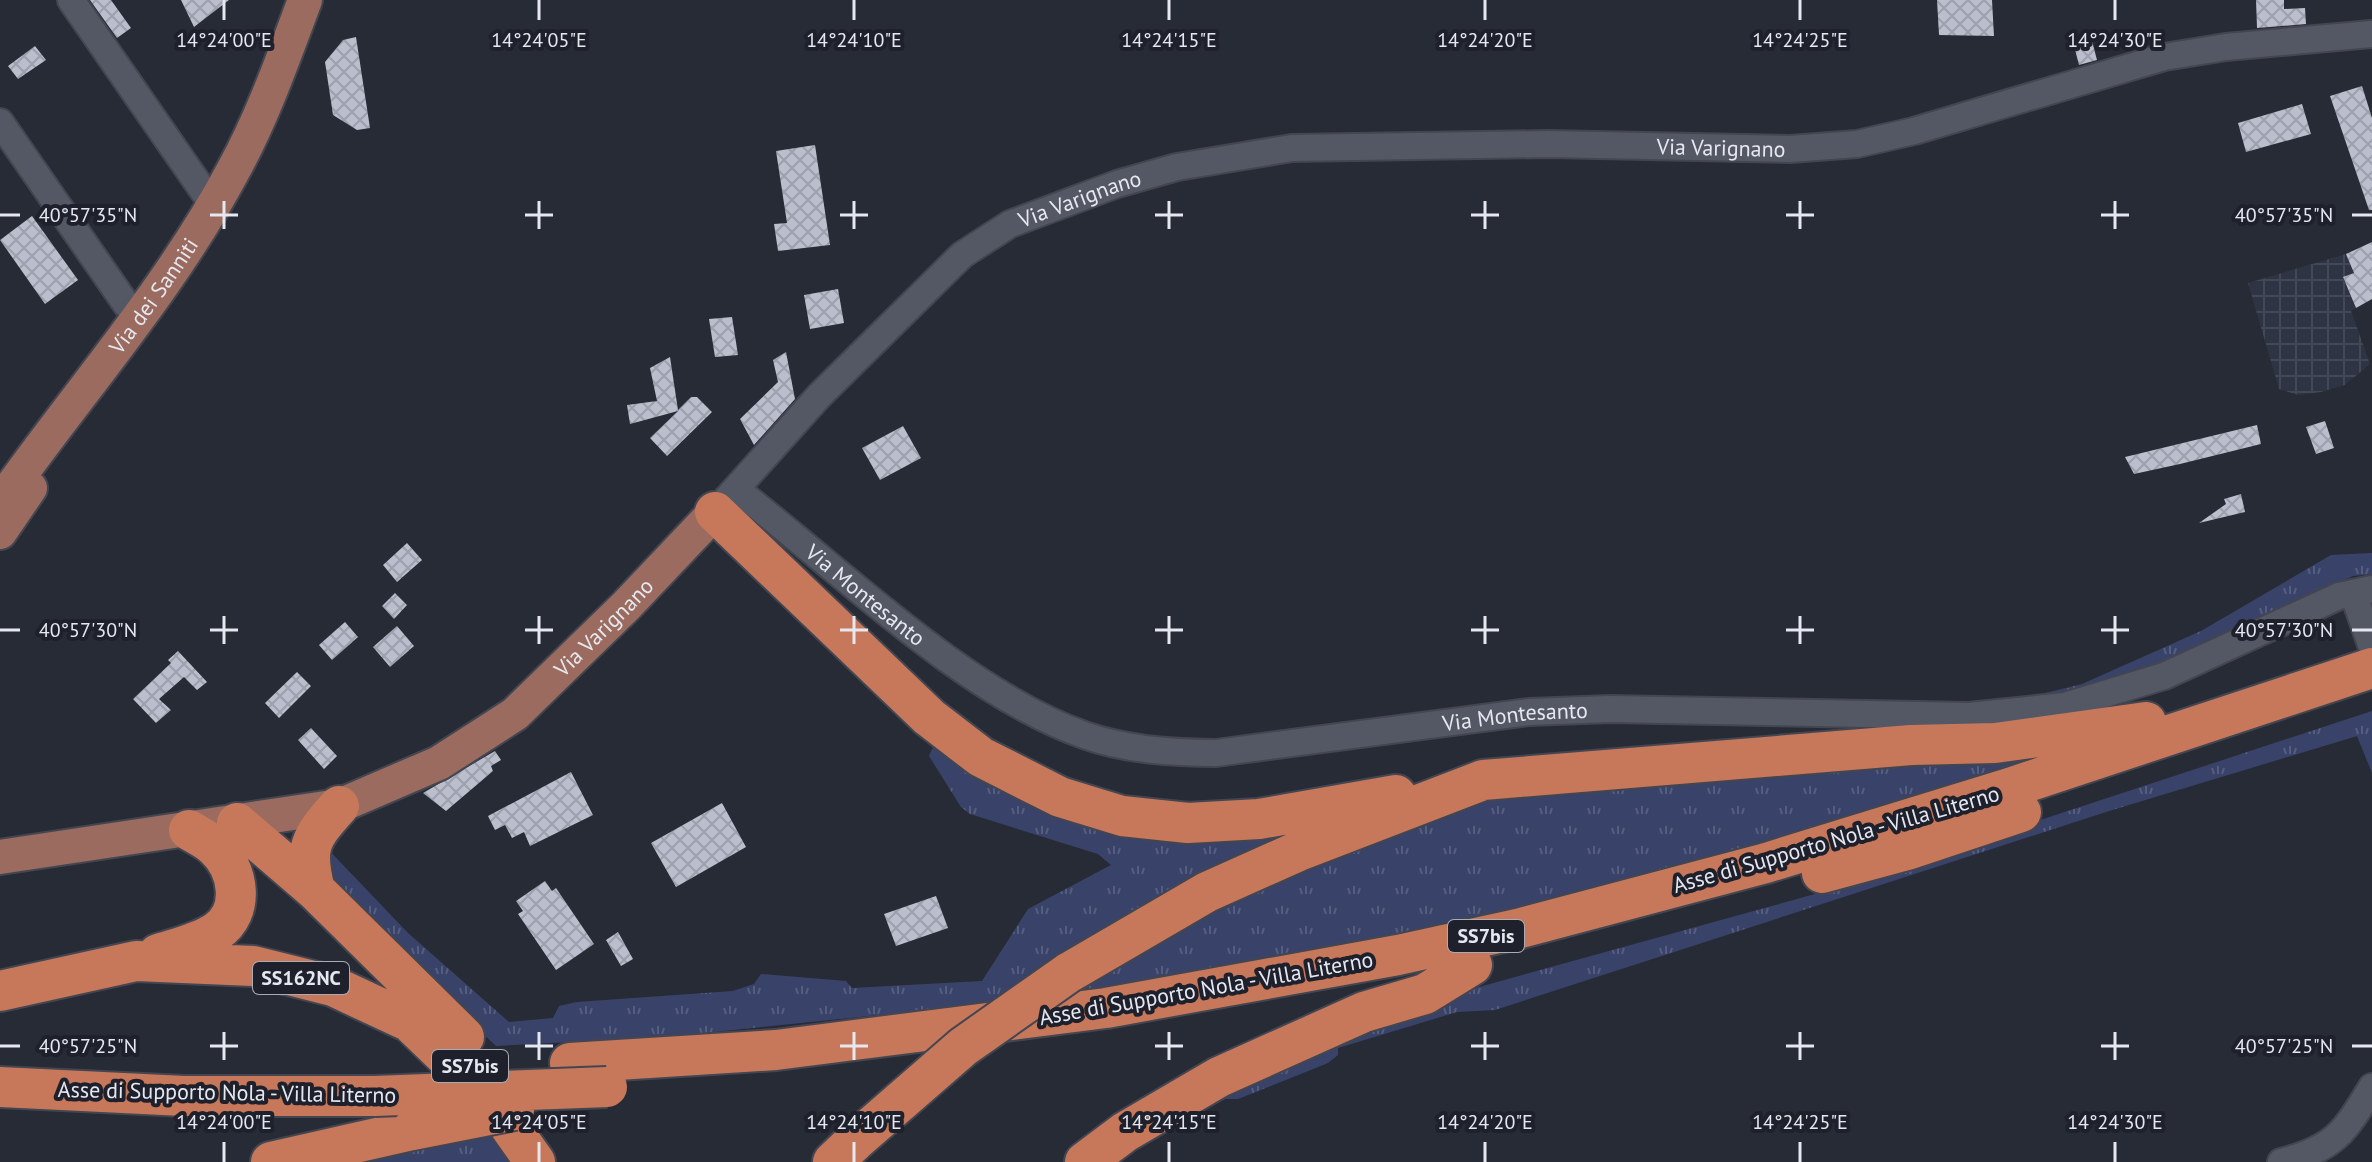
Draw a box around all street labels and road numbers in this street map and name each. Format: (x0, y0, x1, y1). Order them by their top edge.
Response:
street label: Via Varignano (1655, 132, 1786, 163)
street label: Via Varignano (1013, 164, 1144, 234)
street label: Via dei Sanniti (102, 232, 204, 360)
street label: Via Montesanto (799, 537, 931, 652)
street label: Via Varignano (547, 572, 659, 683)
street label: Via Montesanto (1440, 696, 1588, 737)
street label: Asse di Supporto Nola - Villa Literno (1669, 779, 2003, 899)
road number: SS7bis (1448, 920, 1524, 952)
street label: Asse di Supporto Nola - Villa Literno (1037, 945, 1375, 1031)
road number: SS162NC (253, 962, 349, 994)
road number: SS7bis (432, 1050, 508, 1082)
street label: Asse di Supporto Nola - Villa Literno (57, 1075, 397, 1109)

